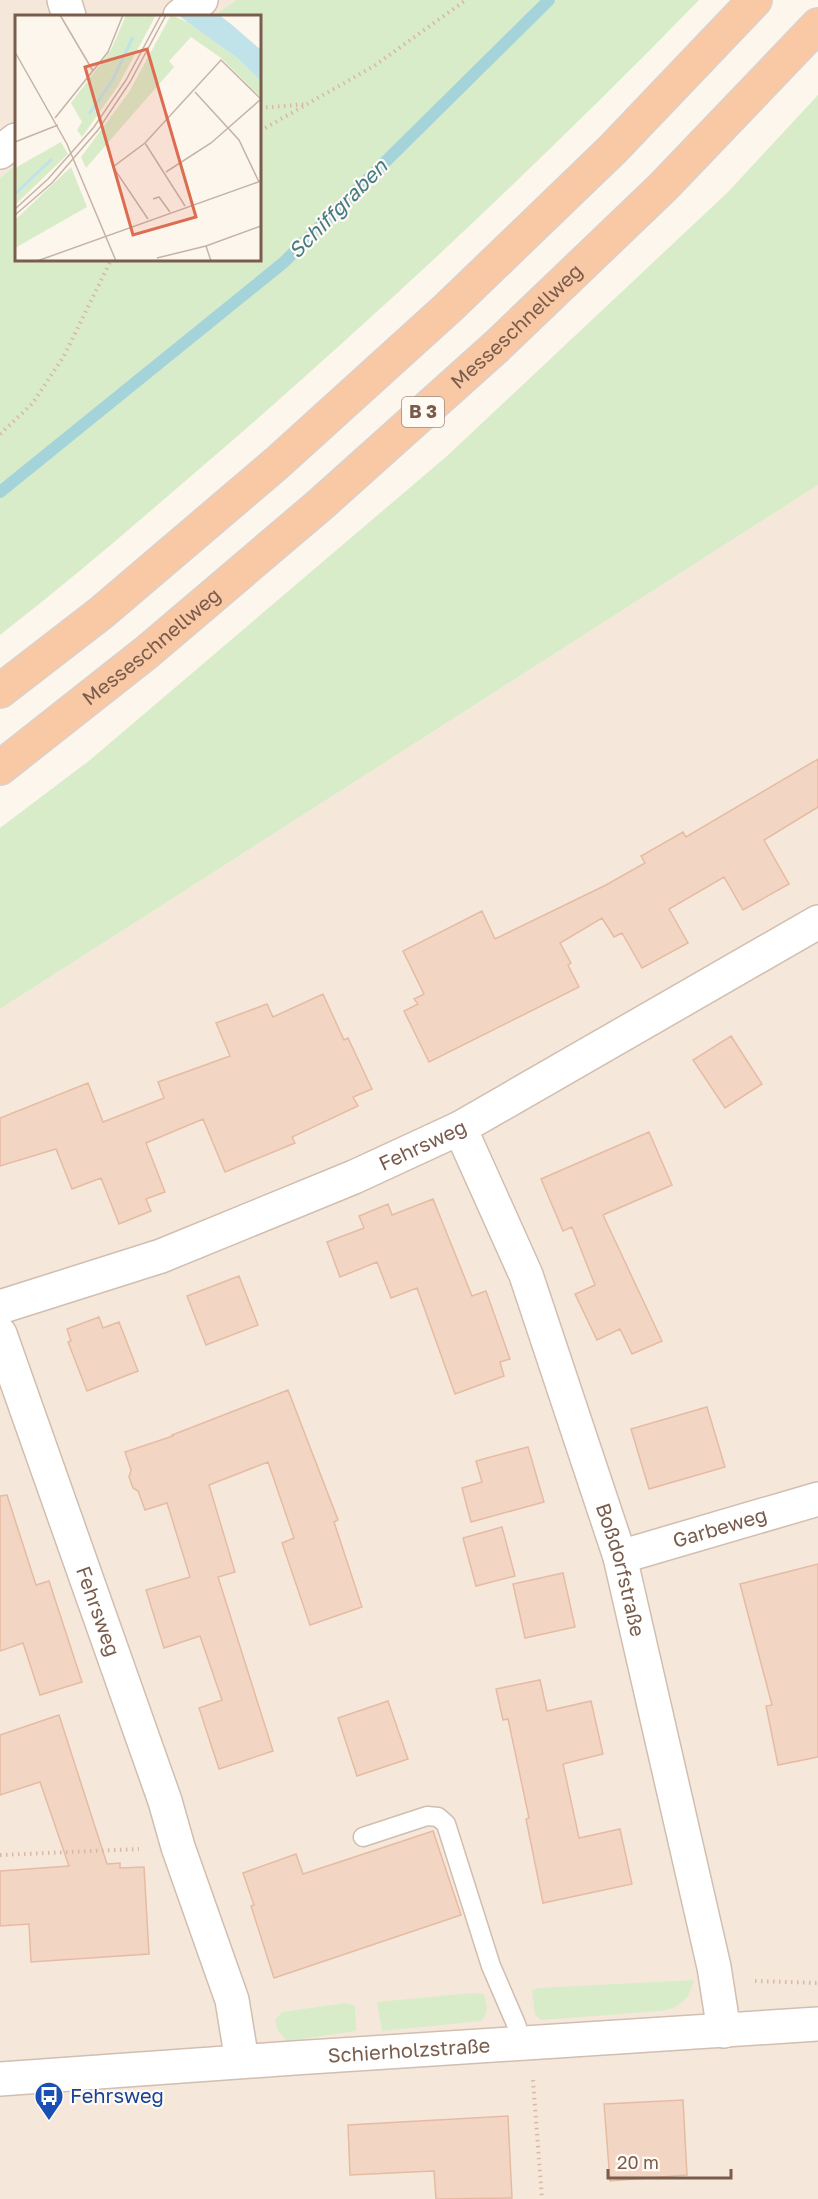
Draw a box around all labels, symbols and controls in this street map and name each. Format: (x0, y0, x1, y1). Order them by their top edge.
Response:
inset map (15, 15, 261, 261)
water label: Schiffgraben (282, 153, 393, 263)
street label: Messeschnellweg (445, 258, 587, 393)
road number: B 3 (402, 397, 444, 427)
street label: Messeschnellweg (77, 582, 225, 710)
street label: Fehrsweg (374, 1114, 470, 1175)
street label: Boßdorfstraße (592, 1500, 651, 1639)
street label: Garbeweg (670, 1502, 769, 1552)
street label: Fehrsweg (72, 1563, 126, 1659)
street label: Schierholzstraße (327, 2032, 491, 2067)
bus stop icon: Fehrsweg (33, 2080, 65, 2122)
place label: Fehrsweg (70, 2083, 164, 2107)
scale bar (608, 2142, 731, 2180)
text: 20 m (617, 2151, 659, 2173)

